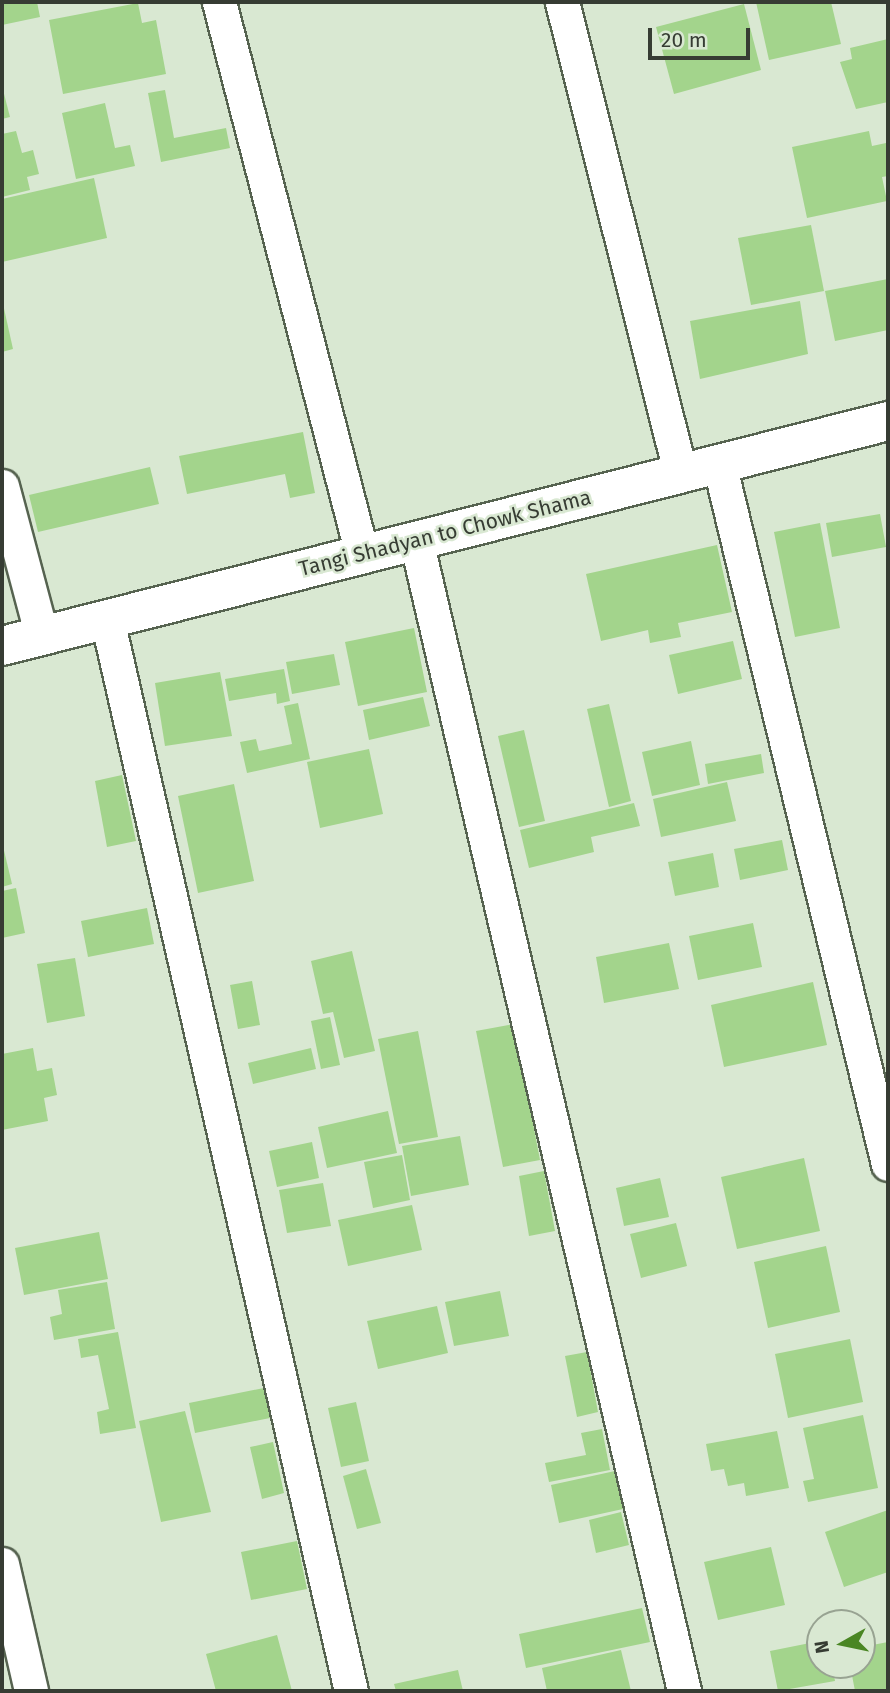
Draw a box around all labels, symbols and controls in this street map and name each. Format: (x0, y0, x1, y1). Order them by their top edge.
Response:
scale bar (652, 14, 754, 58)
text: 20 m (661, 27, 707, 53)
street label: Tangi Shadyan to Chowk Shama (296, 484, 594, 582)
north arrow (806, 1609, 876, 1679)
text: N (809, 1639, 834, 1655)

